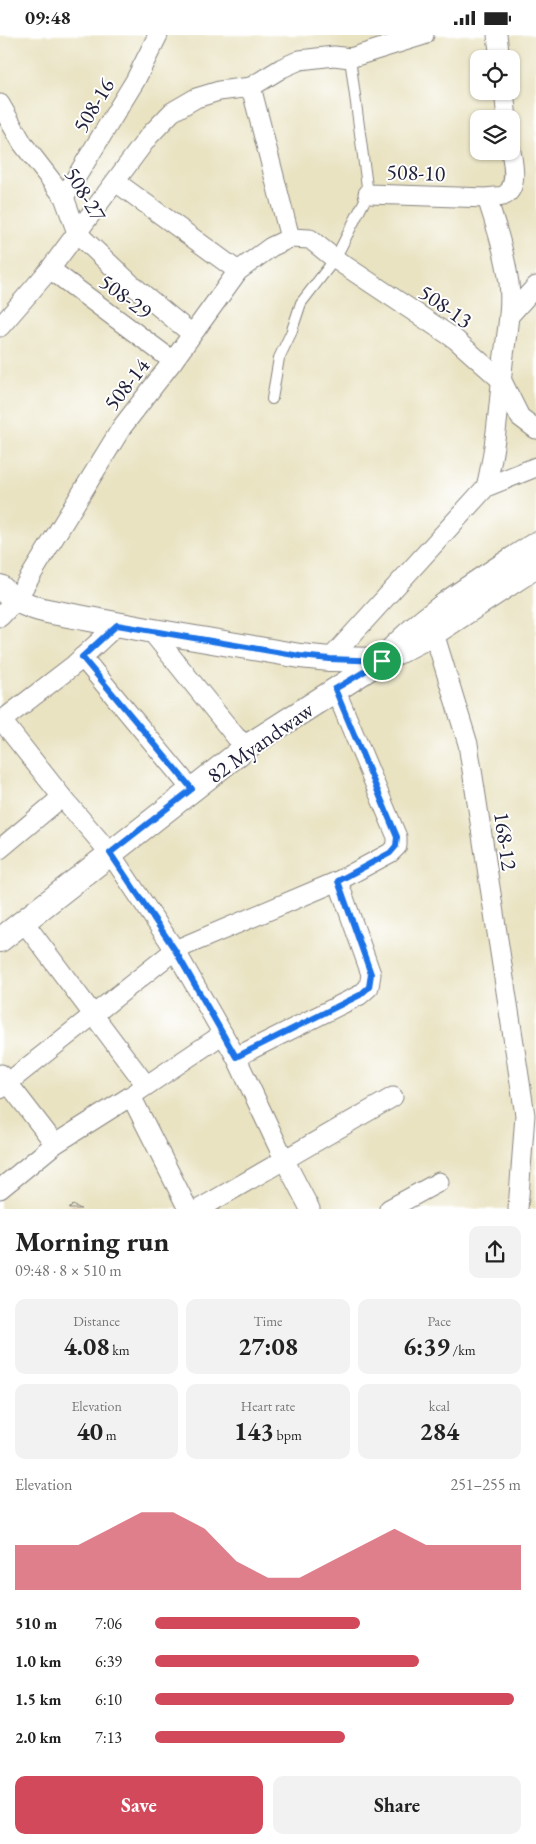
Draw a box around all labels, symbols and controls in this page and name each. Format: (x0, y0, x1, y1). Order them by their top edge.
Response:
text: 09:48 (25, 5, 71, 30)
map controls (470, 50, 520, 160)
button: locate (470, 50, 520, 100)
street label: 508-16 (66, 72, 121, 138)
button: layers (470, 110, 520, 160)
street label: 508-10 (386, 157, 446, 188)
street label: 508-27 (58, 162, 113, 227)
street label: 508-29 (93, 267, 158, 326)
street label: 508-13 (413, 278, 478, 335)
street label: 508-14 (97, 352, 156, 416)
pin (361, 640, 403, 682)
icon: arrive (368, 647, 396, 675)
street label: 82 Myandwaw (201, 695, 320, 790)
street label: 168-12 (487, 810, 524, 873)
text: Morning run (15, 1223, 169, 1259)
button: share (469, 1226, 521, 1278)
text: 09:48 · 8 × 510 m (15, 1260, 122, 1281)
text: Distance (73, 1312, 120, 1330)
text: Time (253, 1312, 283, 1330)
text: Pace (428, 1312, 451, 1330)
text: 4.08 (64, 1330, 109, 1362)
text: 27:08 (238, 1330, 298, 1362)
text: 6:39 (403, 1330, 450, 1362)
text: km (109, 1341, 130, 1359)
text: /km (450, 1341, 476, 1359)
text: Elevation (71, 1397, 122, 1415)
text: Heart rate (241, 1397, 295, 1415)
text: kcal (429, 1397, 450, 1415)
text: 40 (77, 1415, 103, 1447)
text: 143 (234, 1415, 274, 1447)
text: 284 (419, 1415, 459, 1447)
text: m (103, 1426, 117, 1444)
text: bpm (274, 1426, 302, 1444)
text: Elevation (15, 1474, 73, 1495)
text: 251–255 m (450, 1474, 521, 1495)
text: 510 m (15, 1613, 57, 1634)
text: 7:06 (95, 1613, 122, 1634)
text: 1.0 km (15, 1651, 61, 1672)
text: 6:39 (95, 1651, 122, 1672)
text: 1.5 km (15, 1689, 61, 1710)
text: 6:10 (95, 1689, 122, 1710)
text: 2.0 km (15, 1727, 61, 1748)
text: 7:13 (95, 1727, 122, 1748)
button: Save (15, 1776, 263, 1834)
button: Share (273, 1776, 521, 1834)

